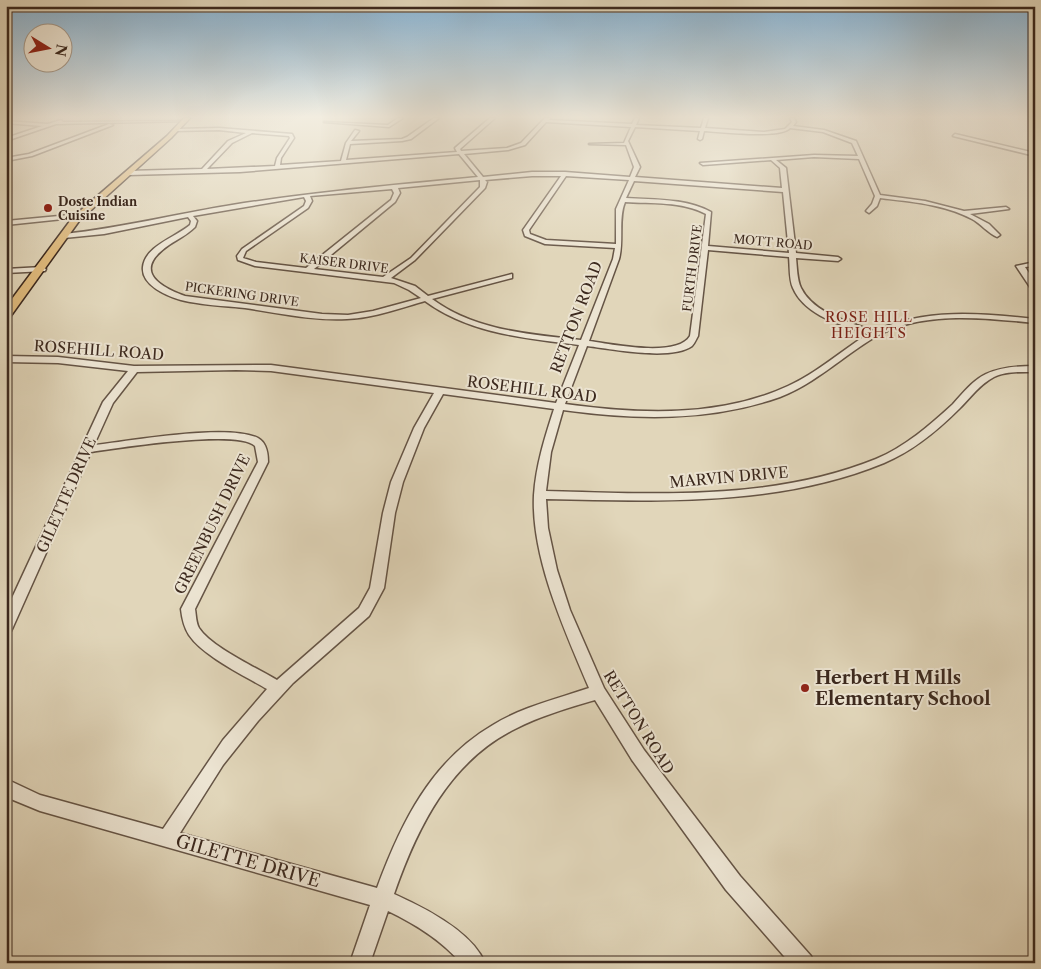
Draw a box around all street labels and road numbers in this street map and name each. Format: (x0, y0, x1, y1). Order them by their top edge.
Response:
street label: FURTH DRIVE (679, 223, 705, 313)
street label: MOTT ROAD (733, 231, 814, 253)
street label: KAISER DRIVE (299, 250, 389, 276)
street label: RETTON ROAD (546, 258, 606, 376)
street label: PICKERING DRIVE (184, 279, 300, 309)
street label: ROSEHILL ROAD (33, 336, 165, 364)
street label: ROSEHILL ROAD (466, 372, 598, 406)
street label: GILETTE DRIVE (32, 434, 100, 556)
street label: GREENBUSH DRIVE (170, 451, 254, 597)
street label: MARVIN DRIVE (669, 462, 789, 492)
street label: RETTON ROAD (600, 667, 678, 777)
street label: GILETTE DRIVE (173, 830, 323, 892)

